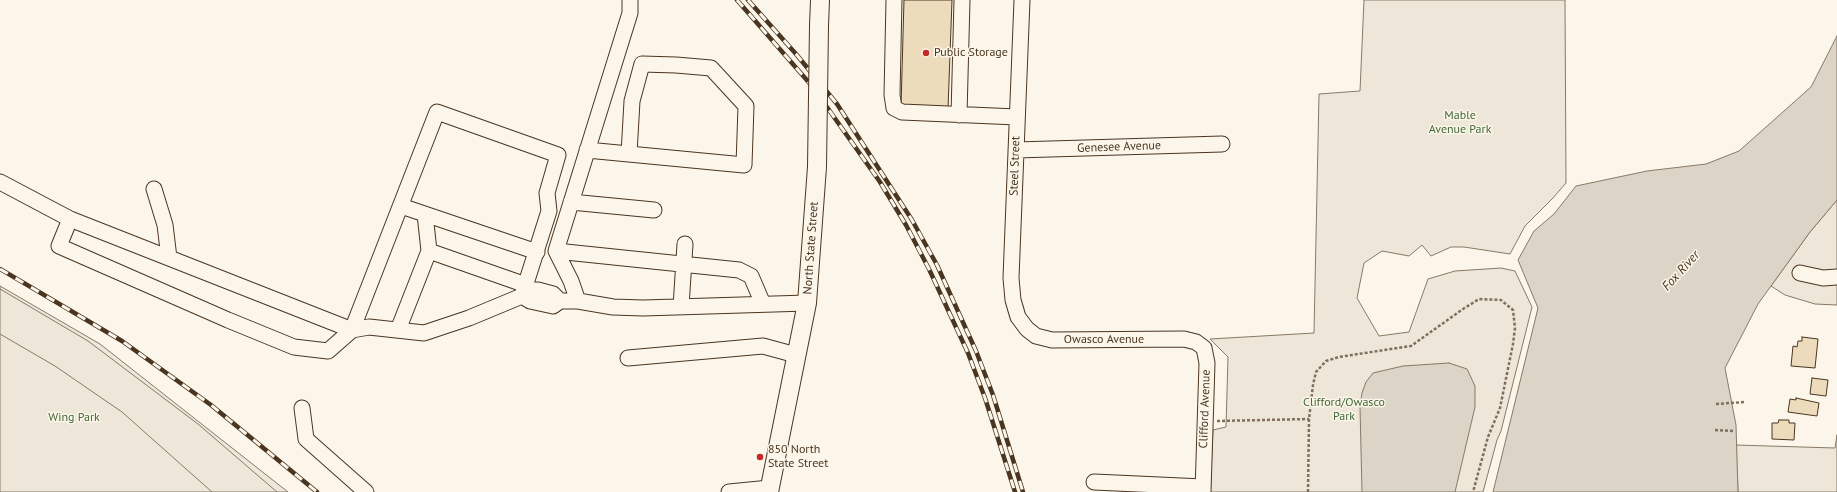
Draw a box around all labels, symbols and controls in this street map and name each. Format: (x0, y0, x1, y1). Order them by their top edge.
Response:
place label: Public Storage (934, 46, 1008, 60)
marker: Public Storage (921, 48, 931, 58)
park label: Mable Avenue Park (1429, 109, 1491, 137)
street label: Steel Street (1007, 136, 1023, 196)
street label: Genesee Avenue (1077, 138, 1161, 156)
street label: North State Street (801, 201, 821, 295)
water label: Fox River (1659, 248, 1703, 294)
street label: Owasco Avenue (1064, 333, 1144, 347)
street label: Clifford Avenue (1196, 369, 1214, 449)
park label: Clifford/Owasco Park (1303, 396, 1385, 424)
park label: Wing Park (48, 411, 100, 425)
place label: 850 North State Street (768, 443, 828, 471)
marker: 850 North State Street (755, 452, 765, 462)

